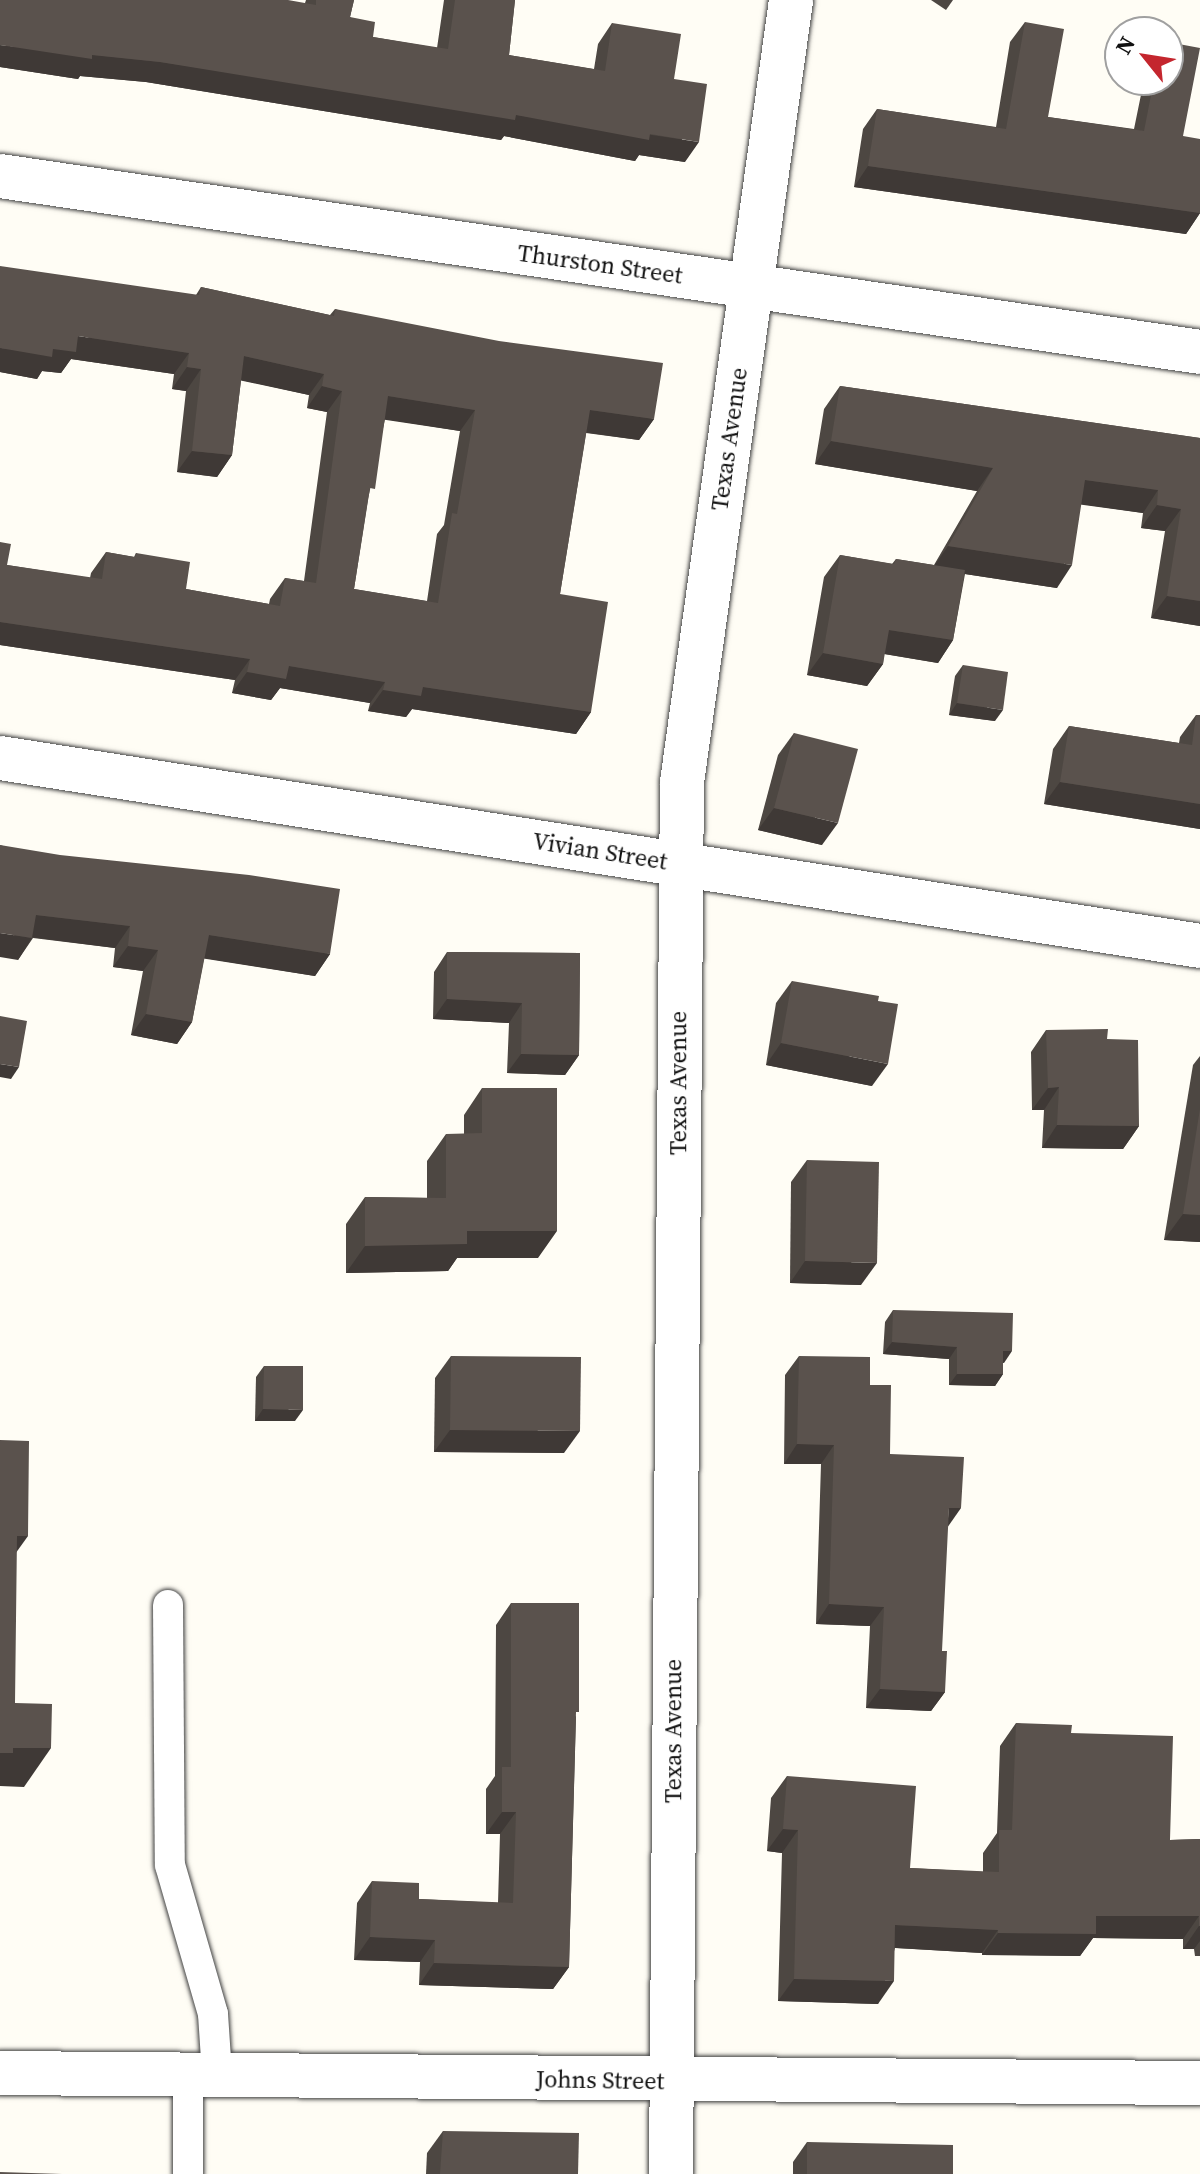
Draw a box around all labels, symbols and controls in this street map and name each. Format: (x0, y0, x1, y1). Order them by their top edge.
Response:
north arrow (1104, 16, 1184, 96)
text: N (1108, 31, 1142, 59)
street label: Thurston Street (516, 238, 684, 290)
street label: Texas Avenue (705, 366, 753, 512)
street label: Vivian Street (531, 826, 669, 876)
street label: Texas Avenue (664, 1011, 692, 1155)
street label: Texas Avenue (659, 1659, 687, 1803)
street label: Johns Street (536, 2064, 664, 2096)

